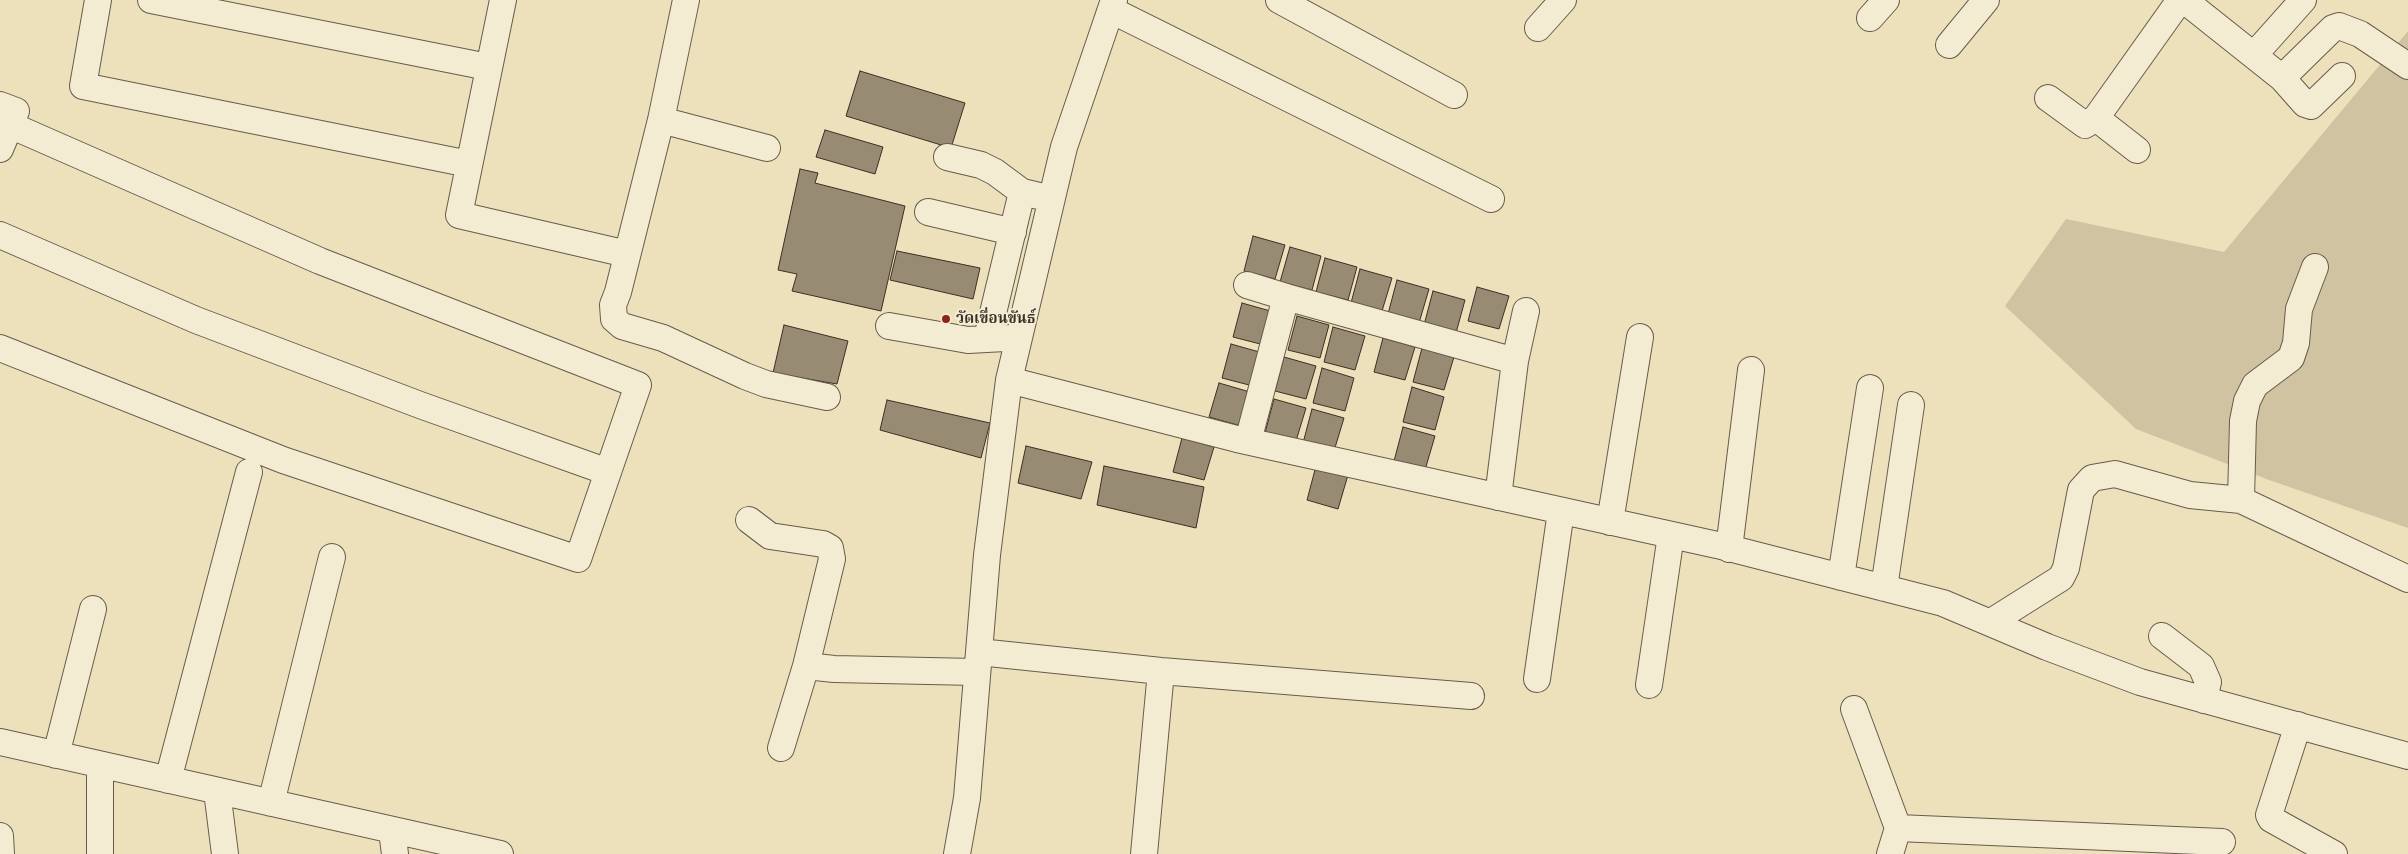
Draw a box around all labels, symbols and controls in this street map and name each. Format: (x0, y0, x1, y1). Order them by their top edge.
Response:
place label: วัดเขื่อนขันธ์ (956, 310, 1036, 328)
marker: วัดเขื่อนขันธ์ (940, 313, 952, 325)

